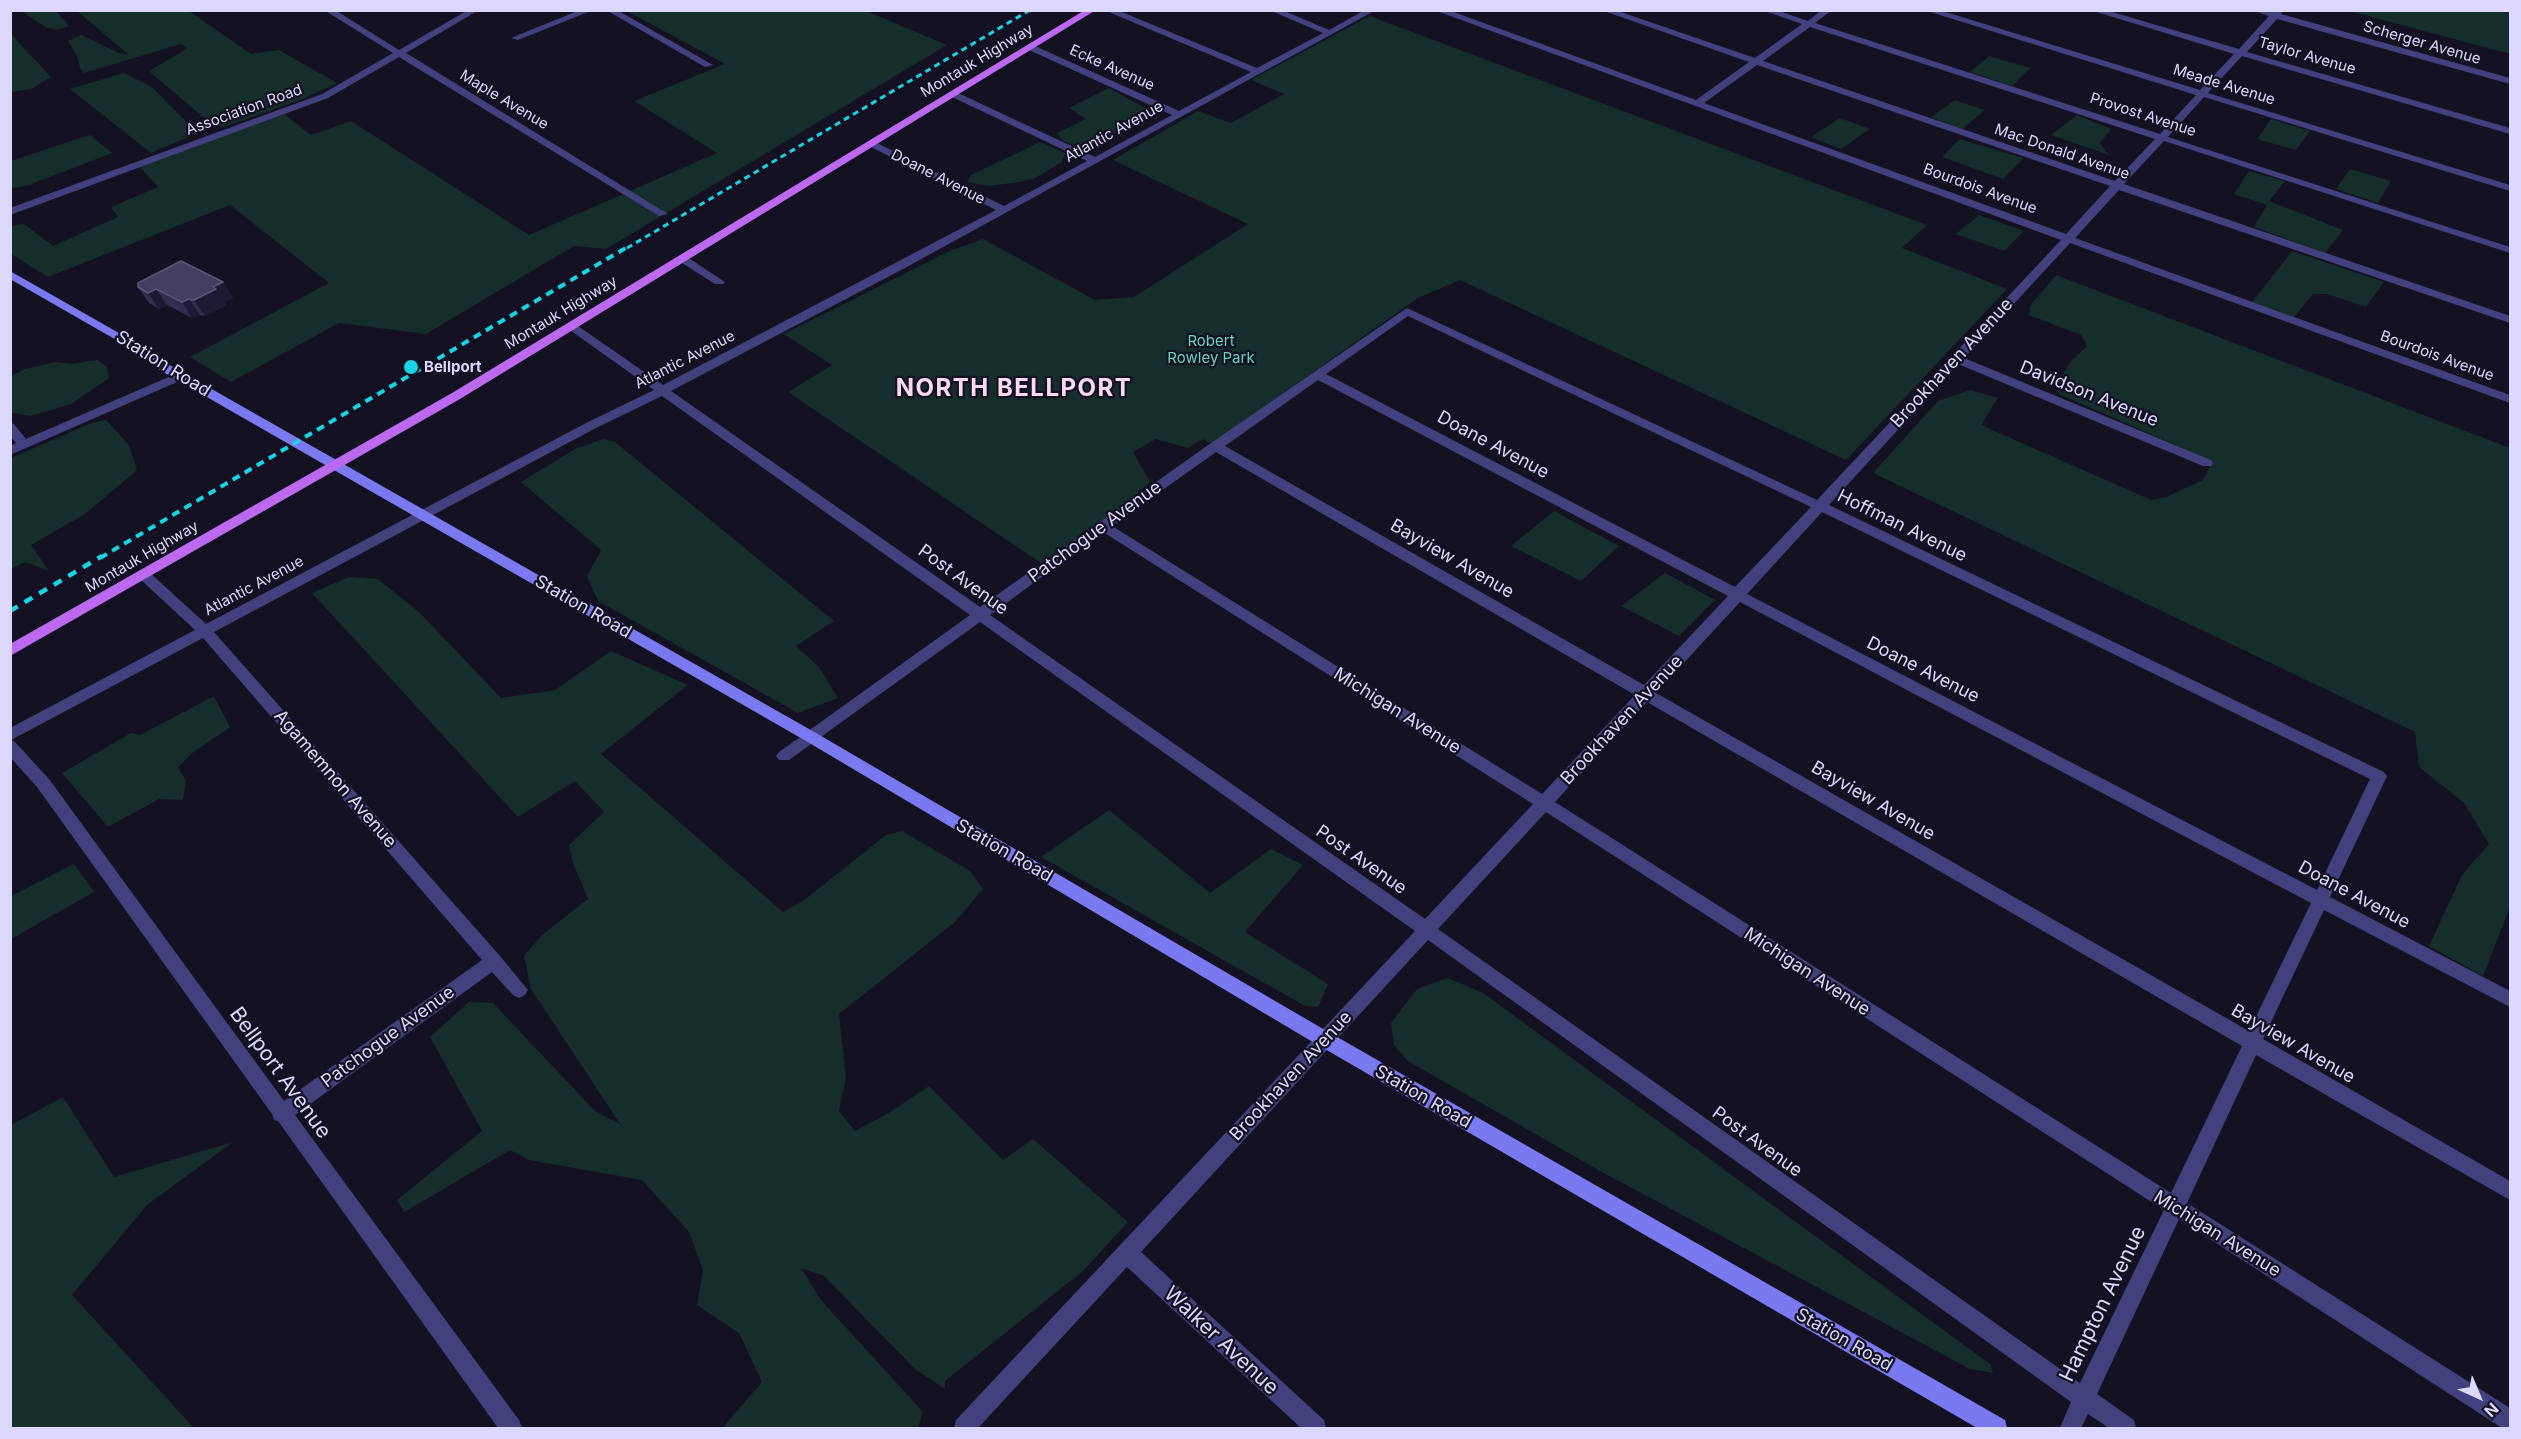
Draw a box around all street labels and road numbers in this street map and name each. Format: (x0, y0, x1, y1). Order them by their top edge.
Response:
street label: Scherger Avenue (2361, 18, 2483, 68)
street label: Montauk Highway (918, 20, 1036, 102)
street label: Taylor Avenue (2256, 34, 2358, 78)
street label: Ecke Avenue (1067, 41, 1157, 95)
street label: Meade Avenue (2171, 61, 2277, 109)
street label: Maple Avenue (456, 66, 552, 134)
street label: Association Road (183, 81, 305, 139)
street label: Provost Avenue (2088, 89, 2198, 141)
street label: Atlantic Avenue (1062, 97, 1166, 167)
street label: Mac Donald Avenue (1992, 120, 2132, 184)
street label: Doane Avenue (888, 146, 988, 208)
street label: Bourdois Avenue (1921, 160, 2039, 218)
street label: Montauk Highway (502, 272, 620, 354)
street label: Brookhaven Avenue (1886, 294, 2018, 432)
street label: Station Road (112, 326, 214, 402)
street label: Atlantic Avenue (632, 327, 738, 393)
street label: Bourdois Avenue (2378, 327, 2496, 385)
street label: Davidson Avenue (2017, 356, 2161, 432)
street label: Doane Avenue (1433, 406, 1553, 484)
street label: Patchogue Avenue (1024, 476, 1166, 588)
street label: Hoffman Avenue (1834, 485, 1970, 567)
street label: Bayview Avenue (1386, 515, 1518, 603)
street label: Montauk Highway (82, 517, 202, 597)
street label: Post Avenue (914, 540, 1012, 620)
street label: Atlantic Avenue (201, 552, 307, 620)
street label: Station Road (531, 571, 635, 643)
street label: Doane Avenue (1863, 632, 1983, 708)
street label: Brookhaven Avenue (1556, 651, 1688, 789)
street label: Michigan Avenue (1329, 663, 1465, 759)
street label: Agamemnon Avenue (269, 706, 401, 852)
street label: Bayview Avenue (1807, 757, 1939, 845)
street label: Station Road (952, 815, 1056, 887)
street label: Post Avenue (1311, 821, 1411, 899)
street label: Doane Avenue (2294, 856, 2414, 934)
street label: Michigan Avenue (1740, 923, 1874, 1021)
street label: Patchogue Avenue (317, 981, 459, 1093)
street label: Bayview Avenue (2227, 1000, 2359, 1088)
street label: Bellport Avenue (224, 1002, 336, 1144)
street label: Brookhaven Avenue (1225, 1007, 1357, 1145)
street label: Station Road (1371, 1061, 1475, 1133)
street label: Post Avenue (1708, 1102, 1806, 1182)
street label: Michigan Avenue (2149, 1186, 2285, 1282)
street label: Hampton Avenue (2054, 1222, 2152, 1386)
street label: Walker Avenue (1159, 1282, 1283, 1400)
street label: Station Road (1792, 1304, 1896, 1376)

